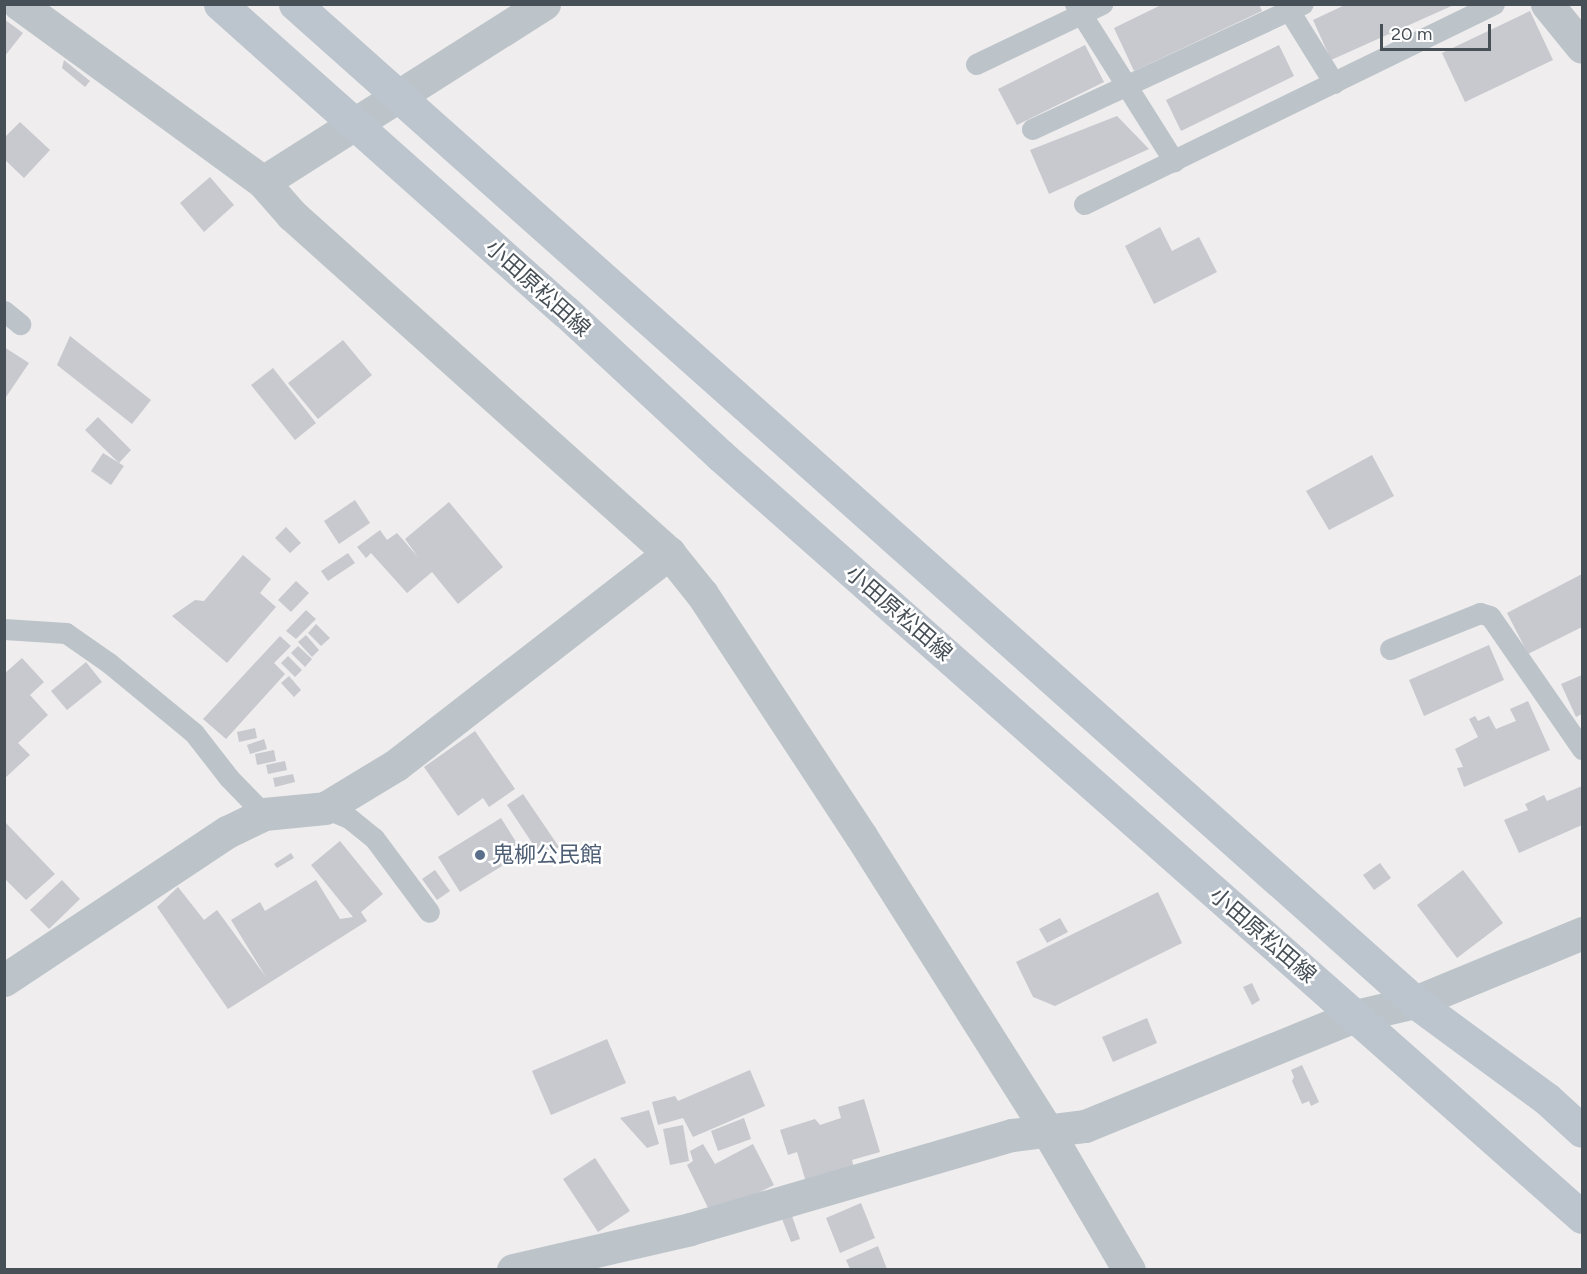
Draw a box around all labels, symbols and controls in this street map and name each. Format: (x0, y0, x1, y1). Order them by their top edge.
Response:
scale bar (1383, 12, 1494, 50)
text: 20 m (1391, 23, 1432, 45)
street label: 小田原松田線 (480, 234, 596, 342)
street label: 小田原松田線 (841, 560, 957, 666)
place label: 鬼柳公民館 (492, 842, 602, 868)
marker: 鬼柳公民館 (473, 848, 487, 862)
street label: 小田原松田線 (1205, 882, 1321, 988)

